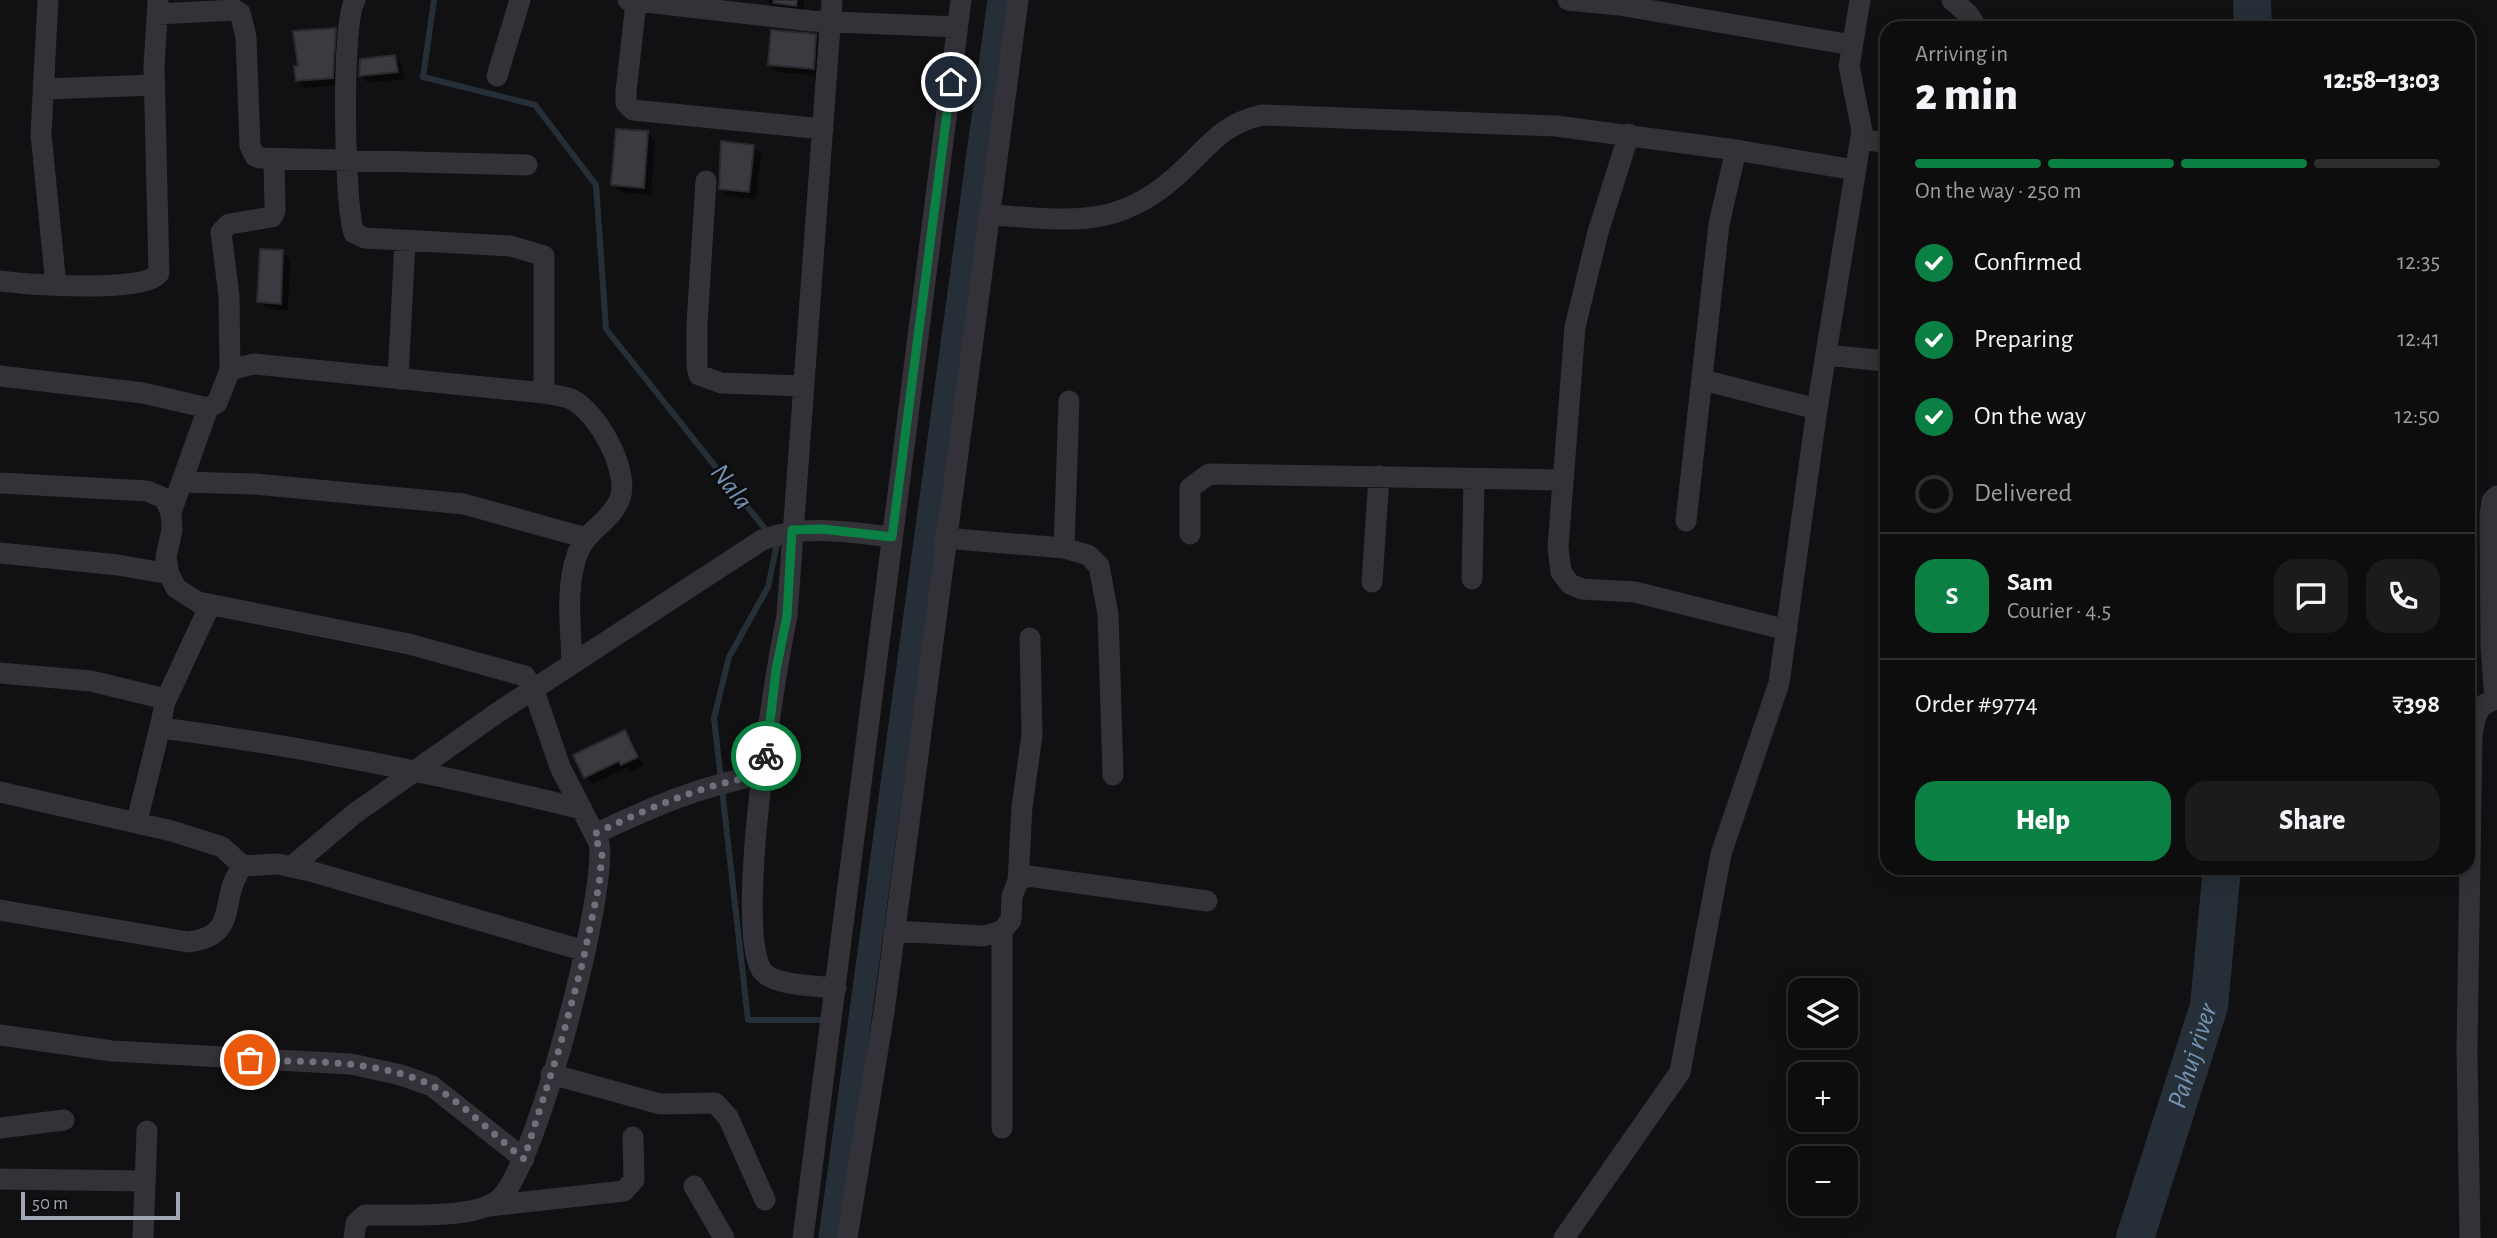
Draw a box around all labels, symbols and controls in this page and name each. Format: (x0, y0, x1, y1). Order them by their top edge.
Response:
text: Arriving in (1915, 43, 2008, 66)
pin (921, 52, 981, 112)
icon: home (932, 63, 970, 101)
text: 12:58–13:03 (2324, 67, 2440, 93)
text: 2 min (1915, 72, 2018, 118)
text: On the way · 250 m (1915, 180, 2082, 203)
icon: check (1915, 244, 1953, 282)
text: Confirmed (1974, 249, 2082, 275)
text: 12:35 (2397, 251, 2440, 274)
icon: check (1915, 321, 1953, 359)
text: Preparing (1974, 326, 2073, 352)
text: 12:41 (2397, 328, 2440, 351)
icon: check (1915, 398, 1953, 436)
text: On the way (1974, 403, 2086, 429)
text: 12:50 (2395, 405, 2440, 428)
water label: Nala (705, 459, 757, 515)
text: Delivered (1974, 480, 2072, 506)
button: chat (2274, 559, 2348, 633)
button: phone (2366, 559, 2440, 633)
text: Sam (2007, 569, 2053, 595)
text: S (1946, 583, 1958, 609)
text: Courier · 4.5 (2007, 600, 2111, 623)
text: Order #9774 (1915, 691, 2038, 717)
text: ₹398 (2393, 691, 2440, 717)
courier (731, 721, 801, 791)
icon: bike (747, 737, 785, 775)
button: Help (1915, 781, 2171, 861)
button: Share (2185, 781, 2440, 861)
map controls (1788, 978, 1858, 1216)
button: layers (1788, 978, 1858, 1048)
water label: Pahuj river (2163, 999, 2223, 1112)
pin (220, 1030, 280, 1090)
icon: bag (231, 1041, 269, 1079)
button: + (1788, 1062, 1858, 1132)
button: − (1788, 1146, 1858, 1216)
scale bar (21, 1189, 180, 1221)
text: 50 m (32, 1194, 68, 1213)

